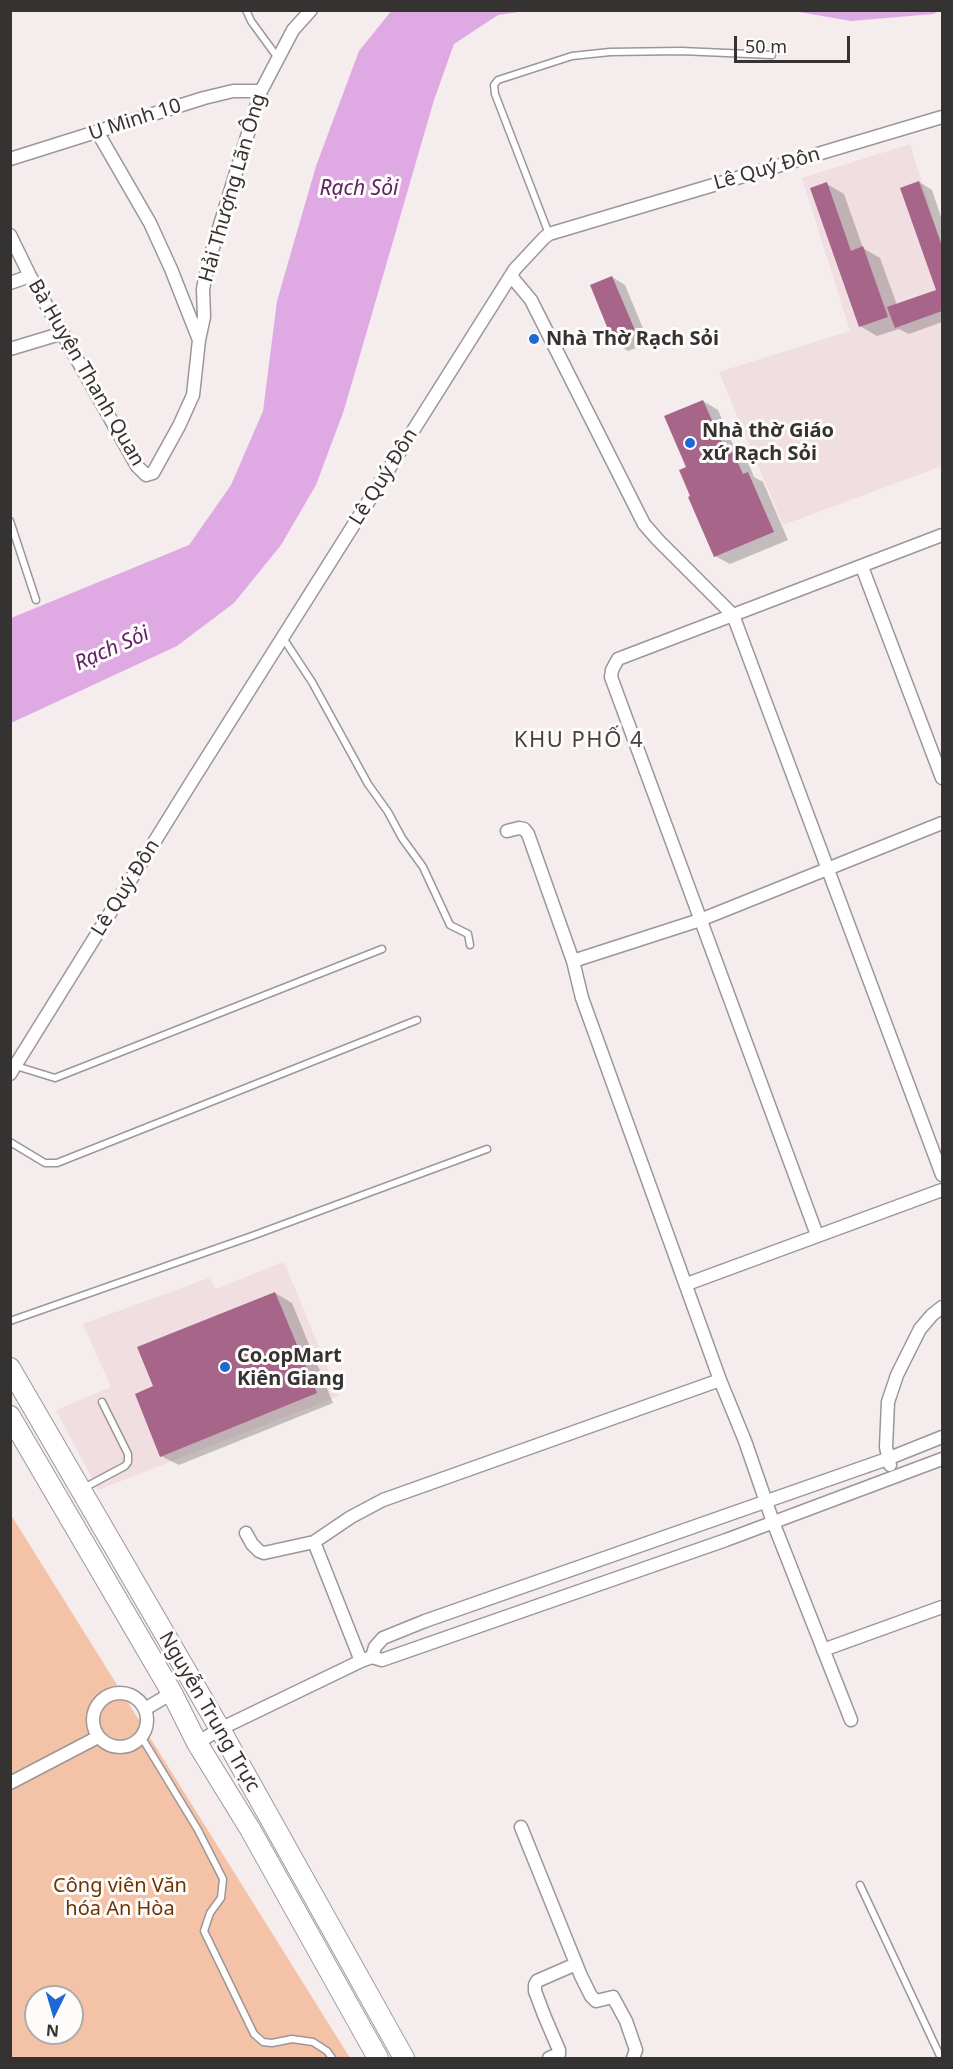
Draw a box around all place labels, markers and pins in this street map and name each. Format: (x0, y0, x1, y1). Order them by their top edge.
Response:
place label: Nhà Thờ Rạch Sỏi (546, 327, 719, 351)
marker: Nhà Thờ Rạch Sỏi (527, 332, 541, 346)
place label: Nhà thờ Giáo xứ Rạch Sỏi (702, 419, 834, 466)
marker: Nhà thờ Giáo xứ Rạch Sỏi (683, 436, 697, 450)
place label: Co.opMart Kiên Giang (237, 1344, 344, 1391)
marker: Co.opMart Kiên Giang (218, 1360, 232, 1374)

